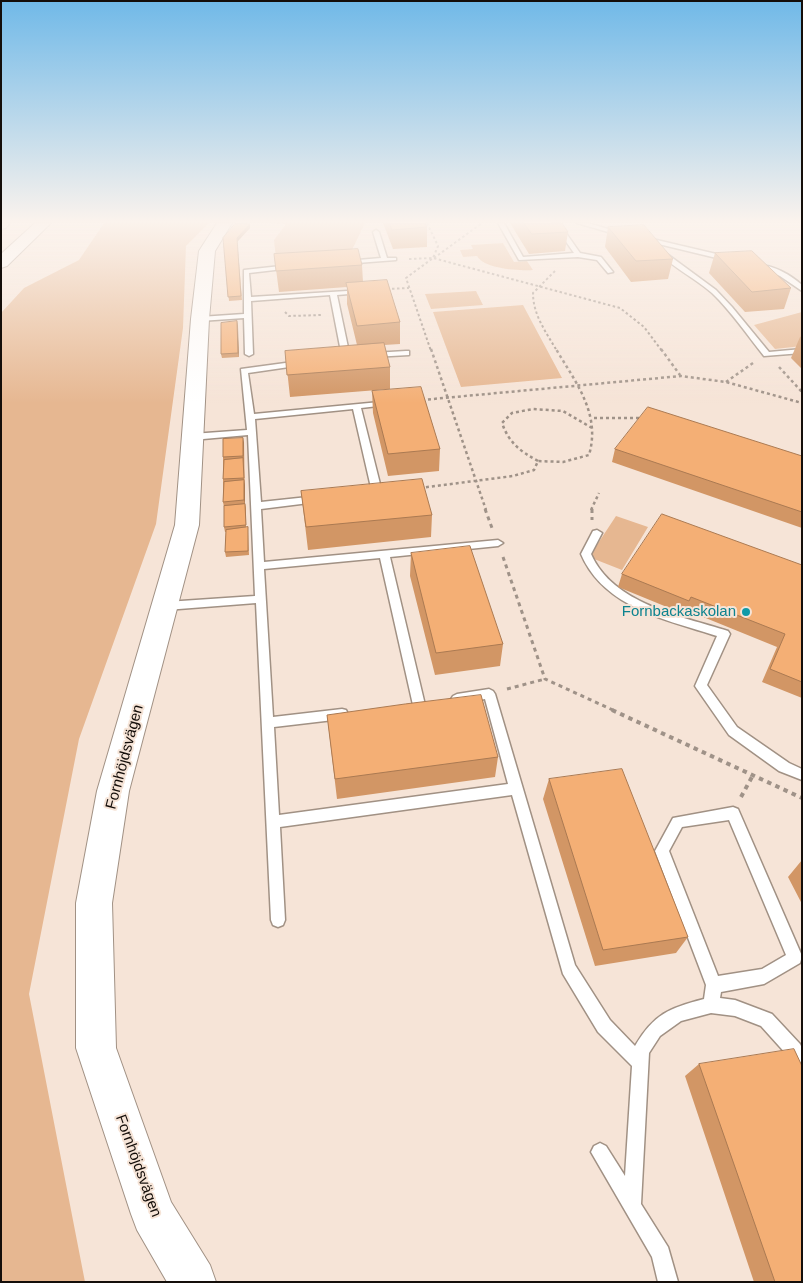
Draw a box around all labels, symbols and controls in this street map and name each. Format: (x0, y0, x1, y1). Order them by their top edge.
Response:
place label: Fornbackaskolan (622, 603, 736, 621)
marker: Fornbackaskolan (740, 606, 752, 618)
street label: Fornhöjdsvägen (102, 703, 148, 811)
street label: Fornhöjdsvägen (111, 1112, 165, 1220)

